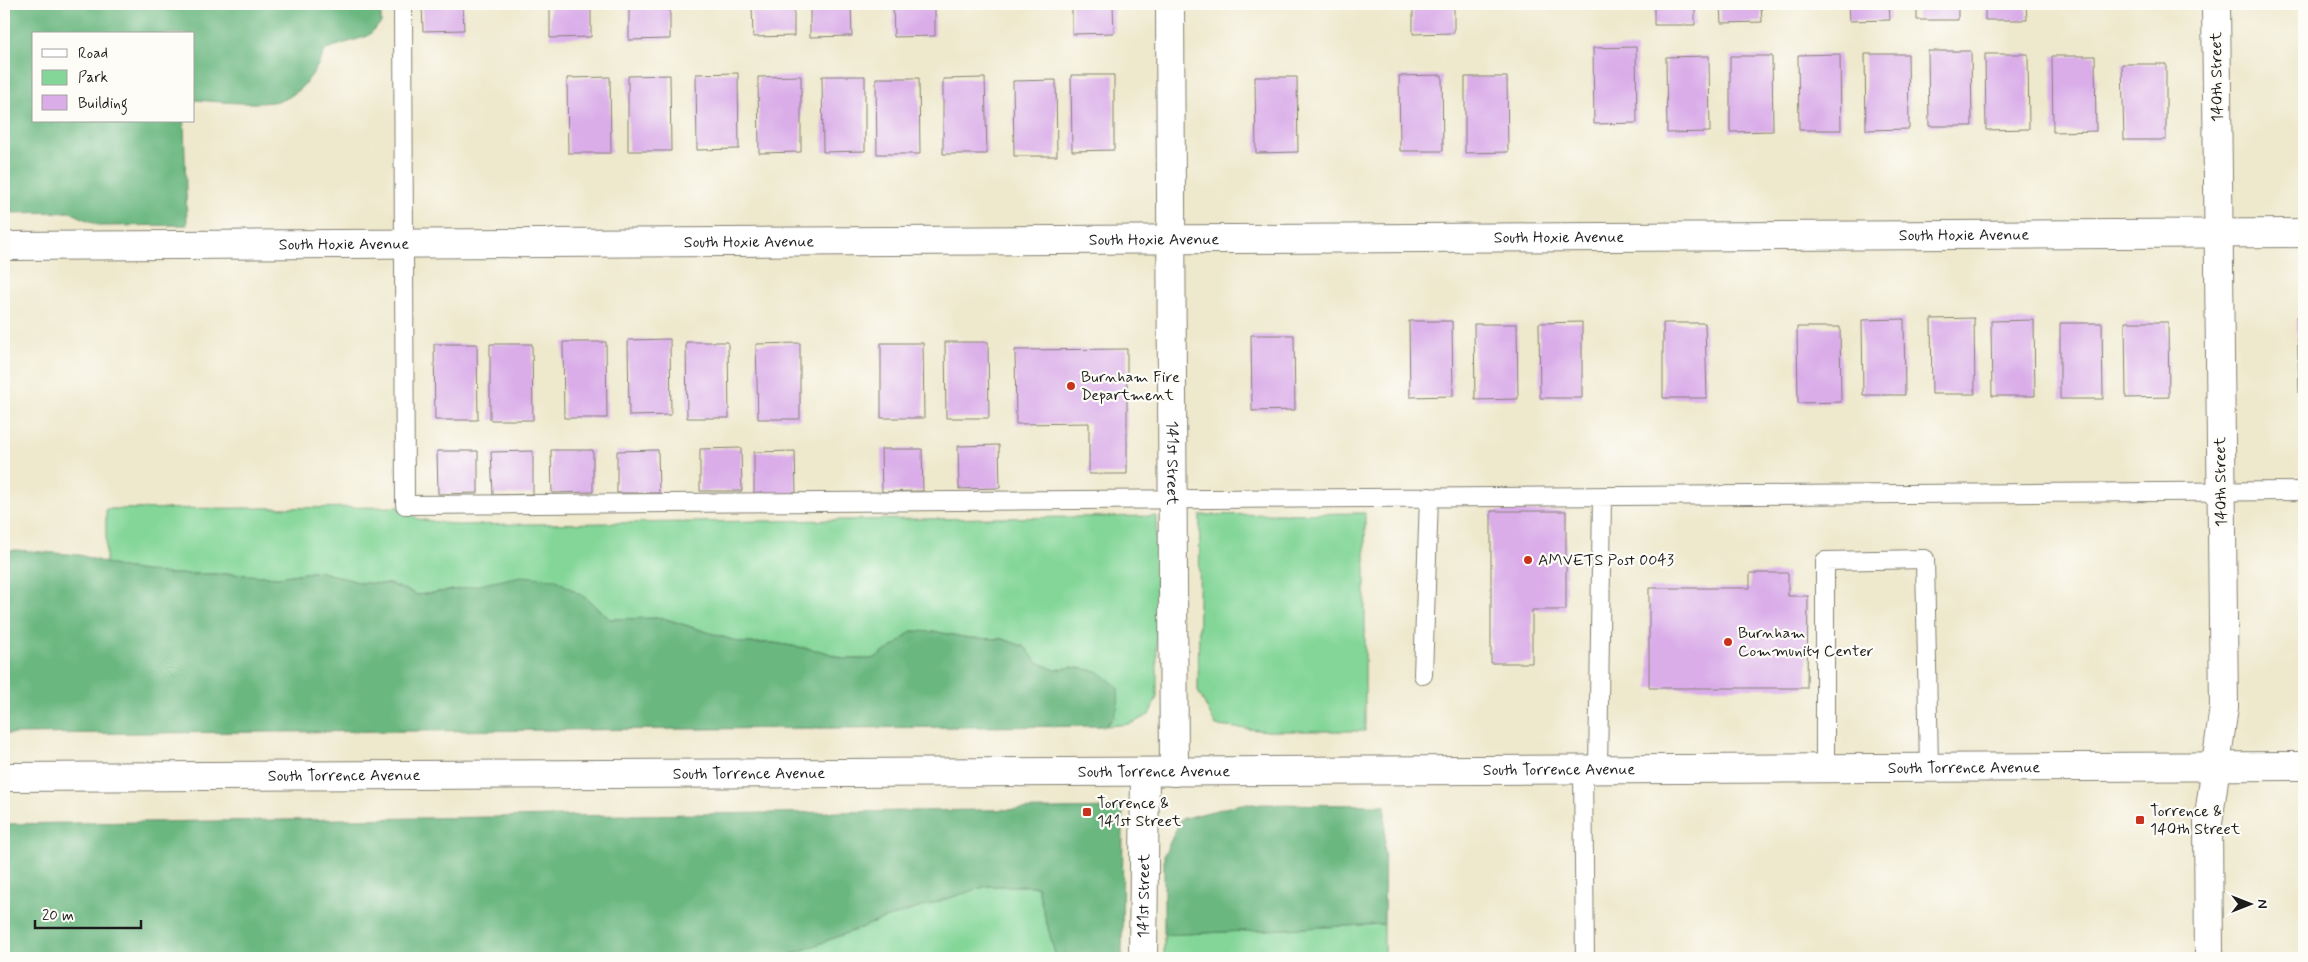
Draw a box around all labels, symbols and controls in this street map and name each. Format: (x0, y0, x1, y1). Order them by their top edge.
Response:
street label: 140th Street (2206, 31, 2228, 122)
legend (32, 32, 195, 122)
text: Road (78, 44, 108, 64)
text: Park (78, 68, 108, 88)
text: Building (78, 94, 128, 115)
street label: South Hoxie Avenue (1899, 224, 2029, 246)
street label: South Hoxie Avenue (1494, 226, 1624, 248)
street label: South Hoxie Avenue (1089, 229, 1219, 250)
street label: South Hoxie Avenue (684, 231, 814, 253)
street label: South Hoxie Avenue (279, 233, 409, 255)
place label: Burnham Fire Department (1081, 367, 1180, 406)
marker: Burnham Fire Department (1065, 380, 1077, 392)
street label: 141st Street (1162, 421, 1183, 506)
street label: 140th Street (2210, 436, 2232, 527)
place label: AMVETS Post 0043 (1538, 550, 1674, 571)
marker: AMVETS Post 0043 (1522, 554, 1534, 566)
place label: Burnham Community Center (1738, 623, 1874, 662)
marker: Burnham Community Center (1722, 636, 1734, 648)
street label: South Torrence Avenue (1888, 757, 2040, 778)
street label: South Torrence Avenue (1483, 759, 1635, 780)
street label: South Torrence Avenue (1078, 761, 1230, 782)
street label: South Torrence Avenue (673, 763, 825, 784)
street label: South Torrence Avenue (268, 765, 420, 786)
place label: Torrence & 141st Street (1097, 793, 1182, 832)
place label: Torrence & 140th Street (2150, 801, 2241, 840)
marker: Torrence & 141st Street (1081, 806, 1093, 818)
marker: Torrence & 140th Street (2134, 814, 2146, 826)
street label: 141st Street (1133, 853, 1155, 938)
north arrow (2226, 880, 2276, 930)
scale bar (35, 897, 141, 929)
text: N (2253, 899, 2271, 909)
text: 20 m (42, 906, 74, 926)

